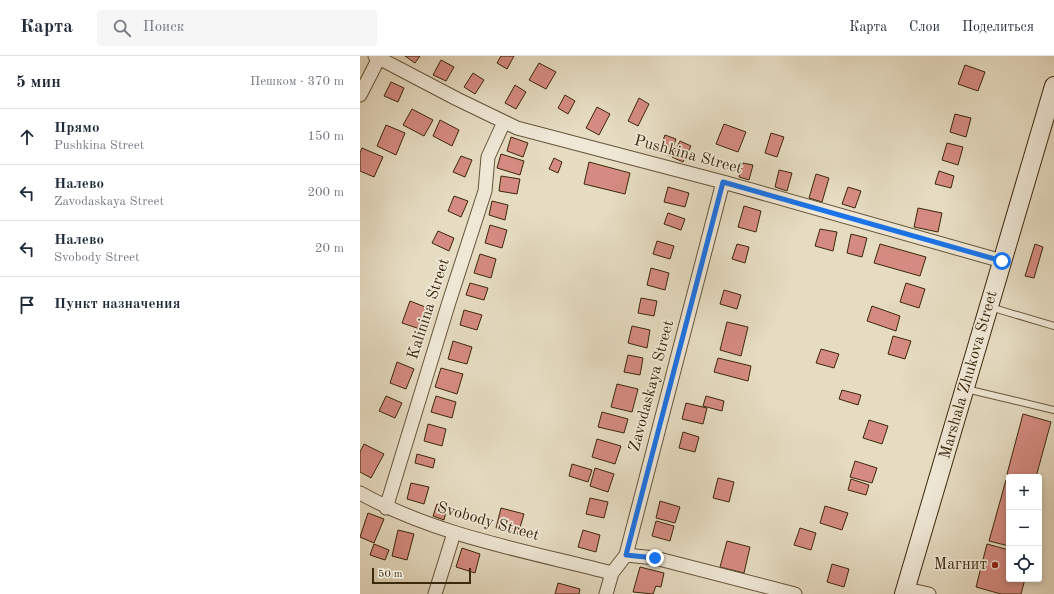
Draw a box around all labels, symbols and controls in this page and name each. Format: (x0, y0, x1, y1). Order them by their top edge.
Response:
search box (97, 10, 377, 46)
icon: search (111, 17, 133, 39)
text: Карта (20, 18, 73, 37)
text: Поиск (143, 20, 184, 35)
text: Карта (849, 20, 887, 34)
text: Слои (909, 20, 940, 34)
text: Поделиться (962, 20, 1034, 34)
text: 5 мин (16, 74, 61, 91)
text: Пешком · 370 m (250, 75, 344, 88)
text: Прямо (54, 121, 100, 136)
icon: ahead (16, 126, 38, 148)
text: 150 m (307, 130, 344, 143)
street label: Pushkina Street (632, 133, 744, 177)
text: Pushkina Street (54, 139, 144, 152)
text: Налево (54, 177, 104, 192)
icon: left (16, 182, 38, 204)
text: 200 m (307, 186, 344, 199)
text: Zavodaskaya Street (54, 195, 164, 208)
text: Налево (54, 233, 104, 248)
icon: left (16, 238, 38, 260)
text: 20 m (315, 242, 344, 255)
text: Svobody Street (54, 251, 140, 264)
route start (993, 252, 1011, 270)
street label: Kalinina Street (405, 256, 453, 361)
street label: Marshala Zhukova Street (937, 289, 1001, 461)
icon: arrive (16, 294, 38, 316)
text: Пункт назначения (54, 297, 181, 312)
street label: Zavodaskaya Street (627, 318, 677, 453)
map controls (1006, 474, 1042, 582)
button: + (1006, 474, 1042, 510)
street label: Svobody Street (435, 500, 541, 544)
button: − (1006, 510, 1042, 546)
button: locate (1006, 546, 1042, 582)
route end (646, 549, 664, 567)
place label: Магнит (934, 557, 987, 573)
marker: Магнит (990, 560, 1000, 570)
scale bar (372, 566, 471, 585)
text: 50 m (378, 569, 403, 580)

